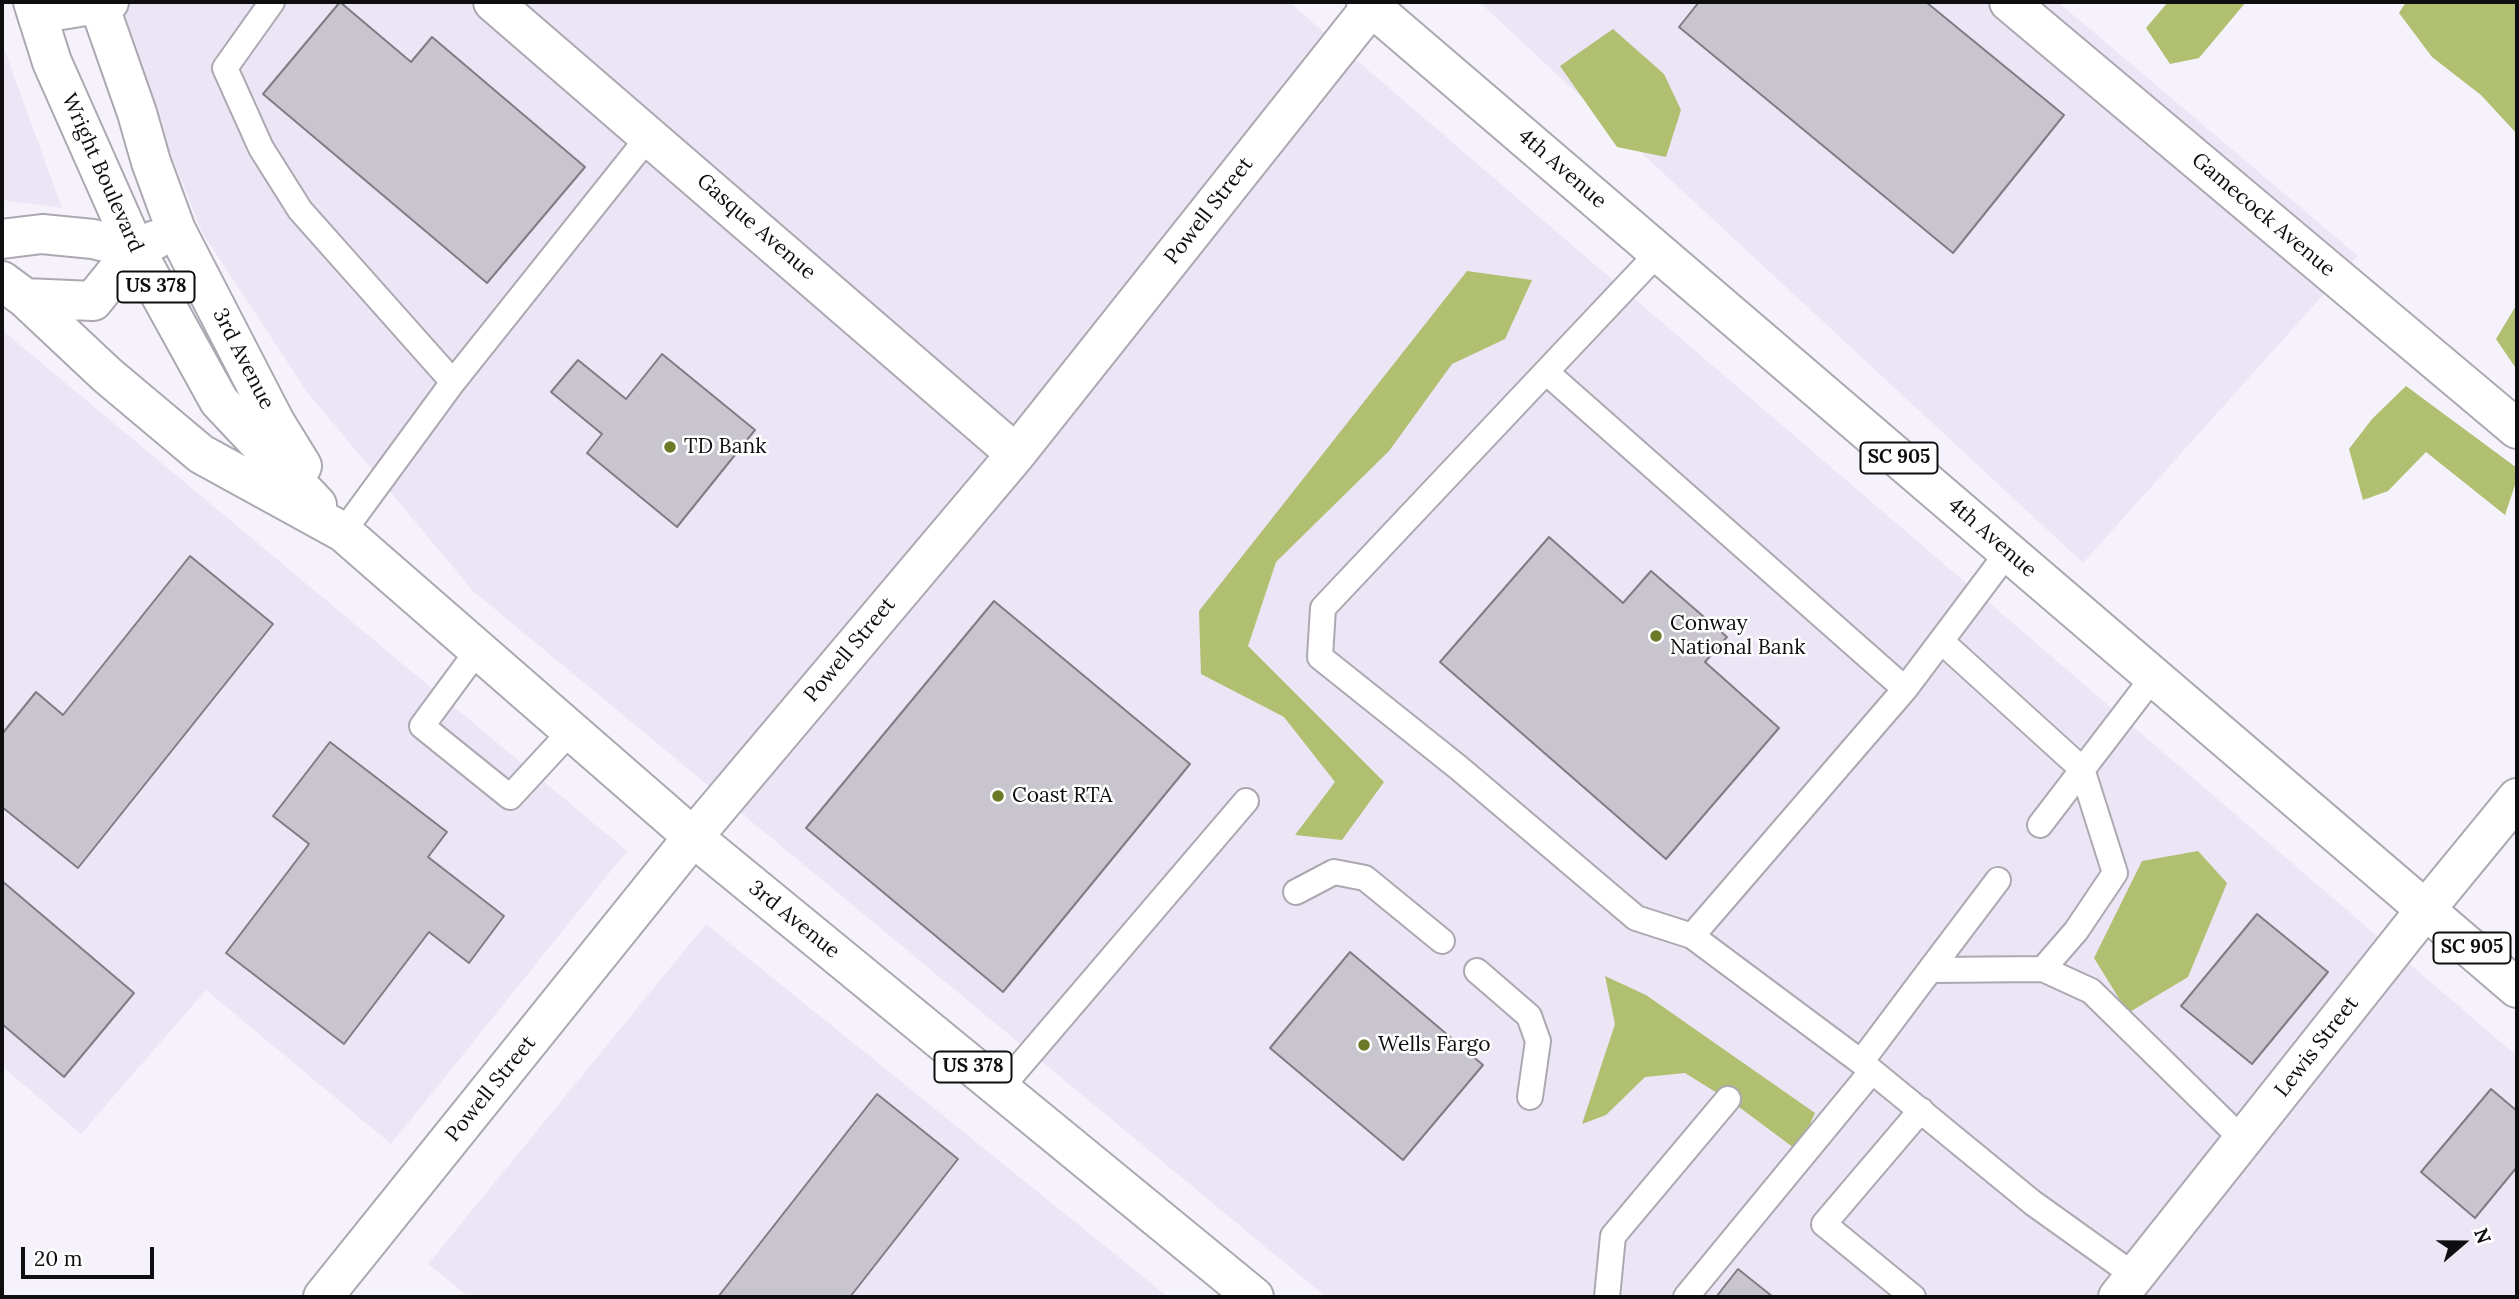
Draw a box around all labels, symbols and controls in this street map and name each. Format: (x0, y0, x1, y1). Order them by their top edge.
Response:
street label: Wright Boulevard (56, 90, 148, 256)
street label: 4th Avenue (1513, 124, 1611, 214)
street label: Gamecock Avenue (2186, 148, 2340, 282)
street label: Powell Street (1159, 152, 1259, 270)
street label: Gasque Avenue (691, 168, 821, 286)
road number: US 378 (118, 272, 194, 302)
street label: 3rd Avenue (207, 304, 279, 414)
place label: TD Bank (684, 434, 767, 460)
marker: TD Bank (662, 439, 678, 455)
road number: SC 905 (1860, 442, 1938, 474)
street label: 4th Avenue (1943, 493, 2041, 583)
street label: Powell Street (799, 592, 901, 708)
place label: Conway National Bank (1670, 611, 1806, 661)
marker: Conway National Bank (1648, 628, 1664, 644)
place label: Coast RTA (1012, 783, 1112, 809)
marker: Coast RTA (990, 788, 1006, 804)
street label: 3rd Avenue (743, 876, 845, 964)
road number: SC 905 (2434, 932, 2510, 964)
street label: Lewis Street (2270, 992, 2364, 1102)
street label: Powell Street (441, 1031, 541, 1147)
place label: Wells Fargo (1378, 1032, 1490, 1058)
marker: Wells Fargo (1356, 1037, 1372, 1053)
road number: US 378 (934, 1051, 1012, 1082)
north arrow (2428, 1208, 2498, 1278)
text: N (2469, 1225, 2497, 1247)
scale bar (24, 1232, 158, 1276)
text: 20 m (34, 1245, 83, 1272)

